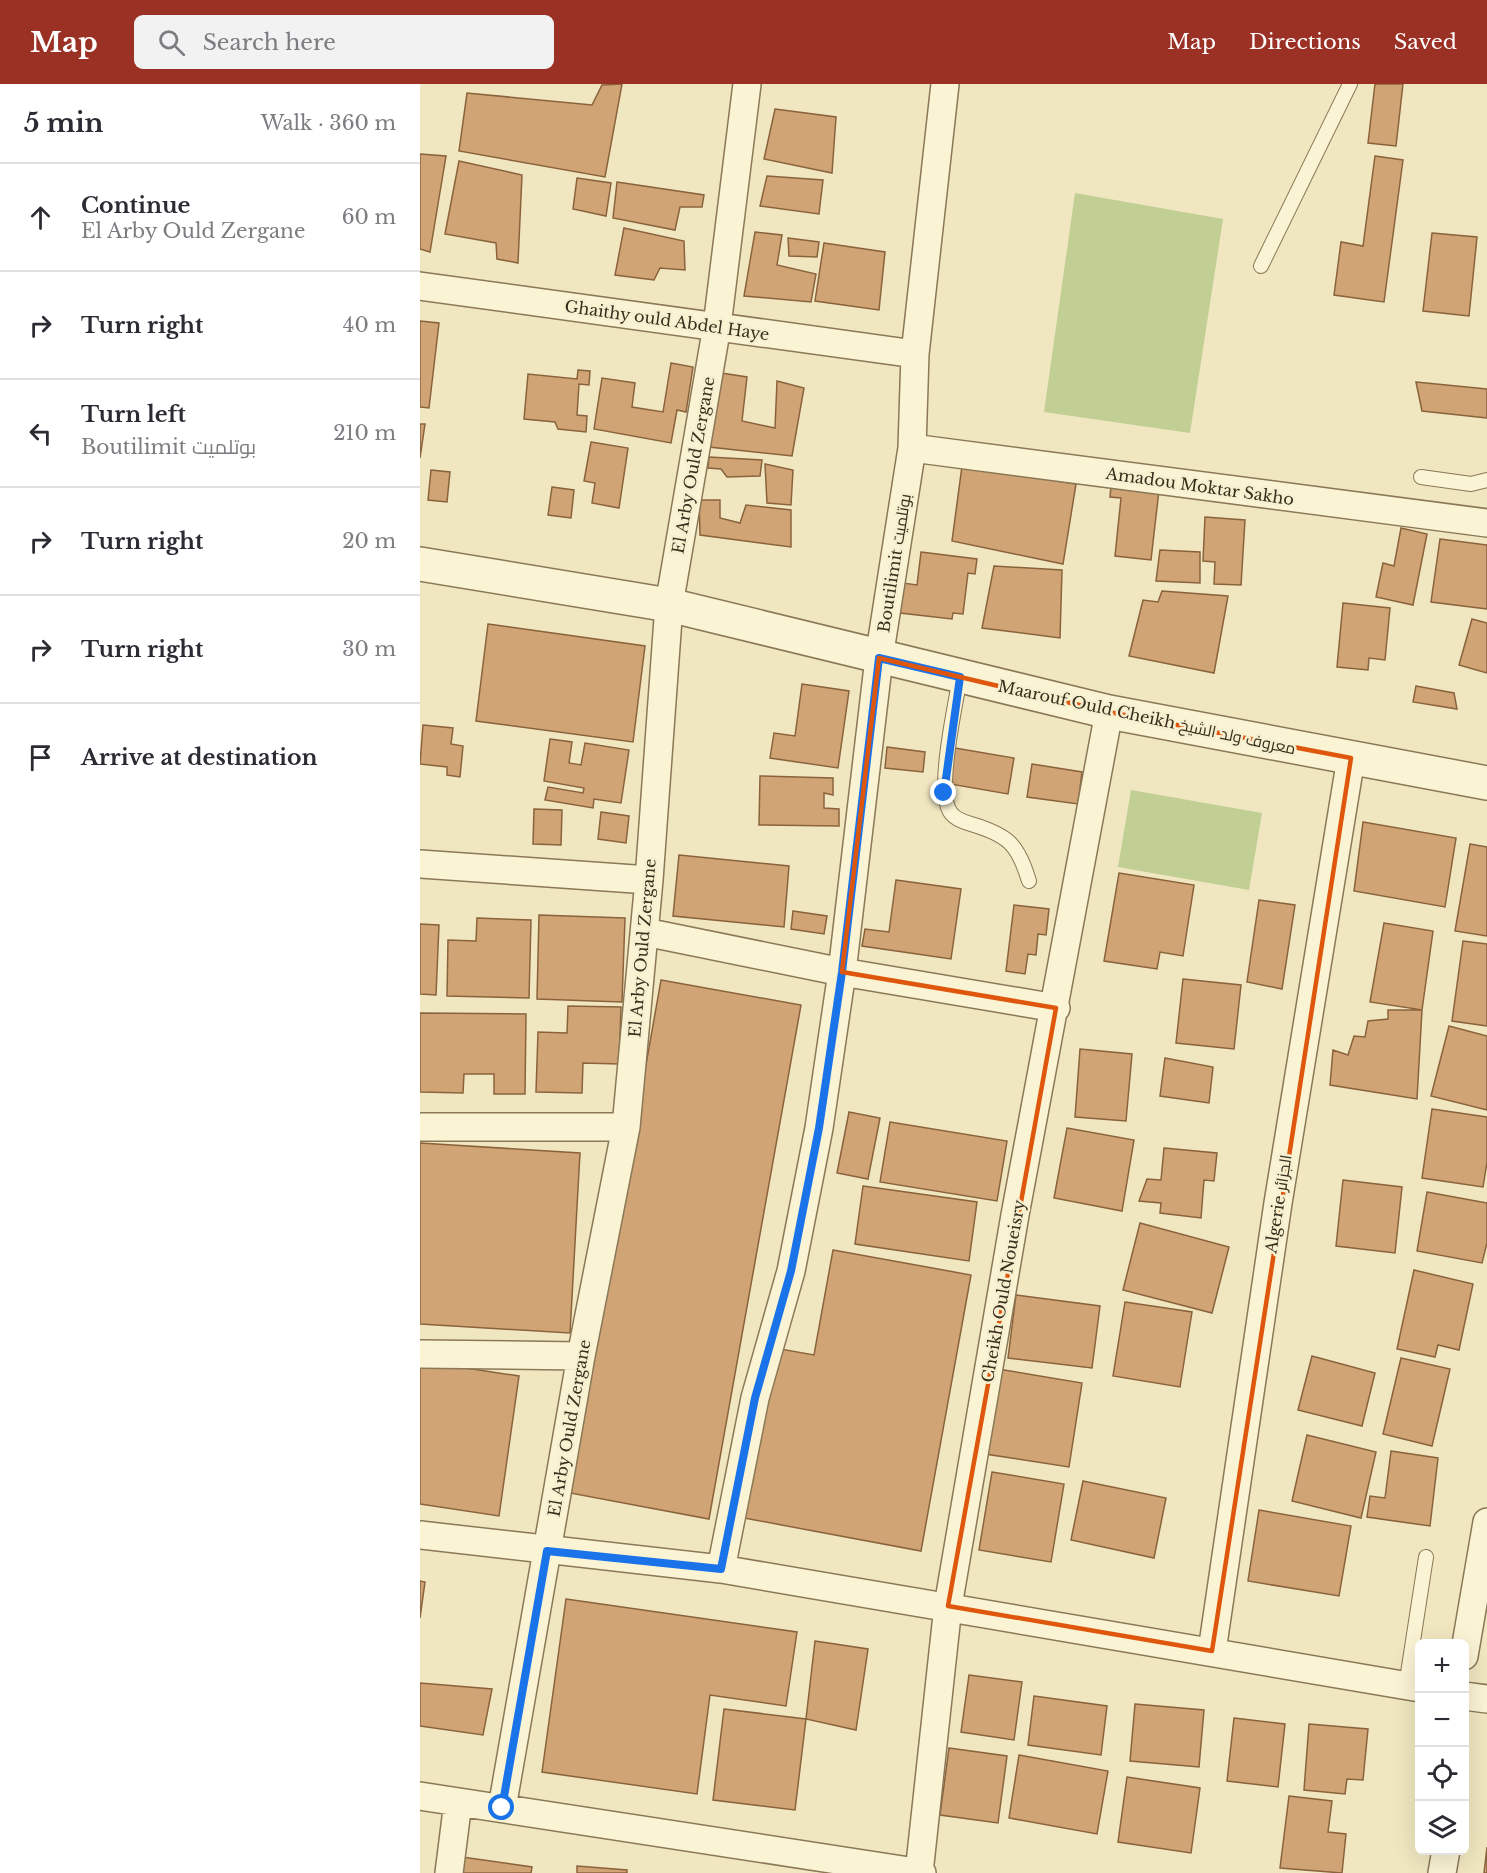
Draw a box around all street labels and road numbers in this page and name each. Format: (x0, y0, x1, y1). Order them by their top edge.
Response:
street label: Ghaithy ould Abdel Haye (563, 296, 771, 344)
street label: El Arby Ould Zergane (668, 375, 718, 555)
street label: Amadou Moktar Sakho (1104, 463, 1295, 509)
street label: Boutilimit بوتلميت (873, 492, 915, 634)
street label: Maarouf Ould Cheikh معروف ولد الشيخ (996, 676, 1298, 760)
street label: El Arby Ould Zergane (624, 858, 660, 1038)
street label: Algerie الجزائر (1260, 1153, 1296, 1256)
street label: Cheikh Ould Noueisry (977, 1197, 1029, 1384)
street label: El Arby Ould Zergane (544, 1338, 594, 1518)

